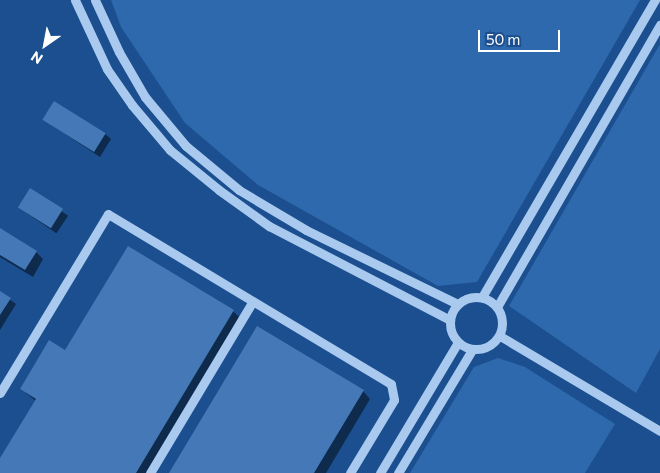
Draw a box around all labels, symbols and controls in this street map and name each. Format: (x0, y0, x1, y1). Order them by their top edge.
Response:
north arrow (20, 20, 70, 70)
scale bar (480, 20, 562, 52)
text: 50 m (486, 30, 520, 48)
text: N (28, 48, 46, 68)

